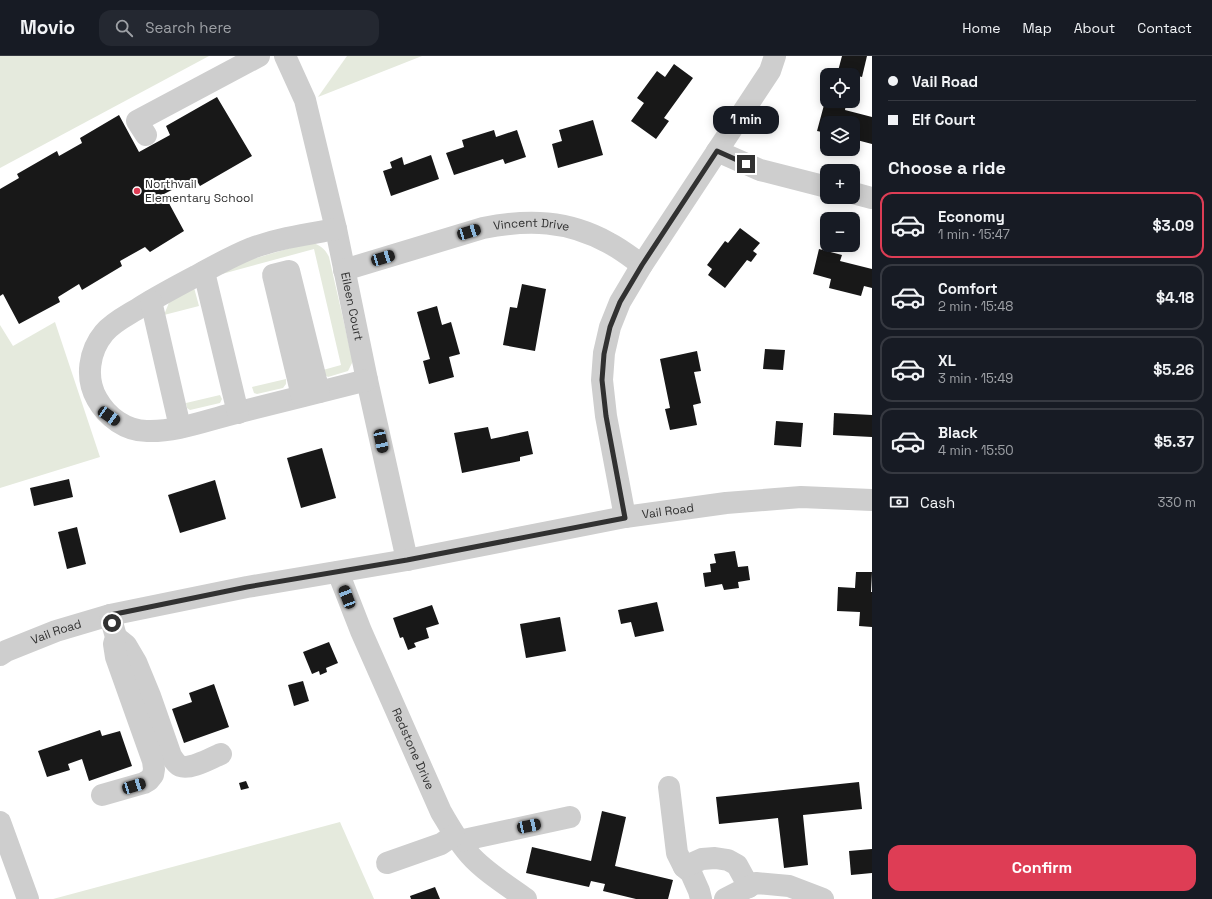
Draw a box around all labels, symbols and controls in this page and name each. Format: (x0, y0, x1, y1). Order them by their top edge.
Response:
search box (99, 10, 379, 46)
text: Movio (20, 15, 75, 40)
icon: search (113, 17, 135, 39)
text: Search here (145, 18, 232, 37)
text: Home (962, 19, 1000, 37)
text: Map (1022, 19, 1052, 37)
text: About (1074, 19, 1115, 37)
text: Contact (1137, 19, 1192, 37)
map controls (820, 68, 860, 252)
button: locate (820, 68, 860, 108)
text: Vail Road (912, 72, 978, 91)
callout: 1 min (713, 106, 779, 134)
text: Elf Court (912, 110, 976, 129)
text: 1 min (730, 111, 762, 128)
button: layers (820, 116, 860, 156)
route end (737, 155, 755, 173)
text: Choose a ride (888, 156, 1006, 179)
button: + (820, 164, 860, 204)
place label: Northvail Elementary School (145, 176, 253, 206)
marker: Northvail Elementary School (132, 186, 142, 196)
icon: car (890, 207, 926, 243)
text: Economy (938, 207, 1005, 226)
button: − (820, 212, 860, 252)
street label: Vincent Drive (492, 215, 571, 235)
text: $3.09 (1153, 216, 1194, 235)
car (456, 223, 482, 241)
text: 1 min · 15:47 (938, 226, 1010, 243)
car (370, 249, 396, 267)
street label: Eileen Court (337, 271, 367, 342)
icon: car (890, 279, 926, 315)
text: Comfort (938, 279, 998, 298)
text: $4.18 (1156, 288, 1194, 307)
text: 2 min · 15:48 (938, 298, 1013, 315)
icon: car (890, 351, 926, 387)
text: XL (938, 351, 956, 370)
text: $5.26 (1153, 360, 1194, 379)
text: 3 min · 15:49 (938, 370, 1013, 387)
car (96, 404, 122, 428)
icon: car (890, 423, 926, 459)
text: Black (938, 423, 978, 442)
car (373, 428, 389, 454)
text: $5.37 (1154, 432, 1194, 451)
text: 4 min · 15:50 (938, 442, 1014, 459)
icon: cash (888, 491, 910, 513)
text: Cash (920, 493, 955, 512)
text: 330 m (1157, 494, 1196, 511)
street label: Vail Road (641, 500, 695, 523)
car (337, 584, 357, 610)
route start (103, 614, 121, 632)
street label: Vail Road (29, 616, 83, 648)
street label: Redstone Drive (388, 705, 438, 792)
car (121, 777, 147, 795)
car (516, 818, 542, 834)
button: Confirm (888, 845, 1196, 891)

